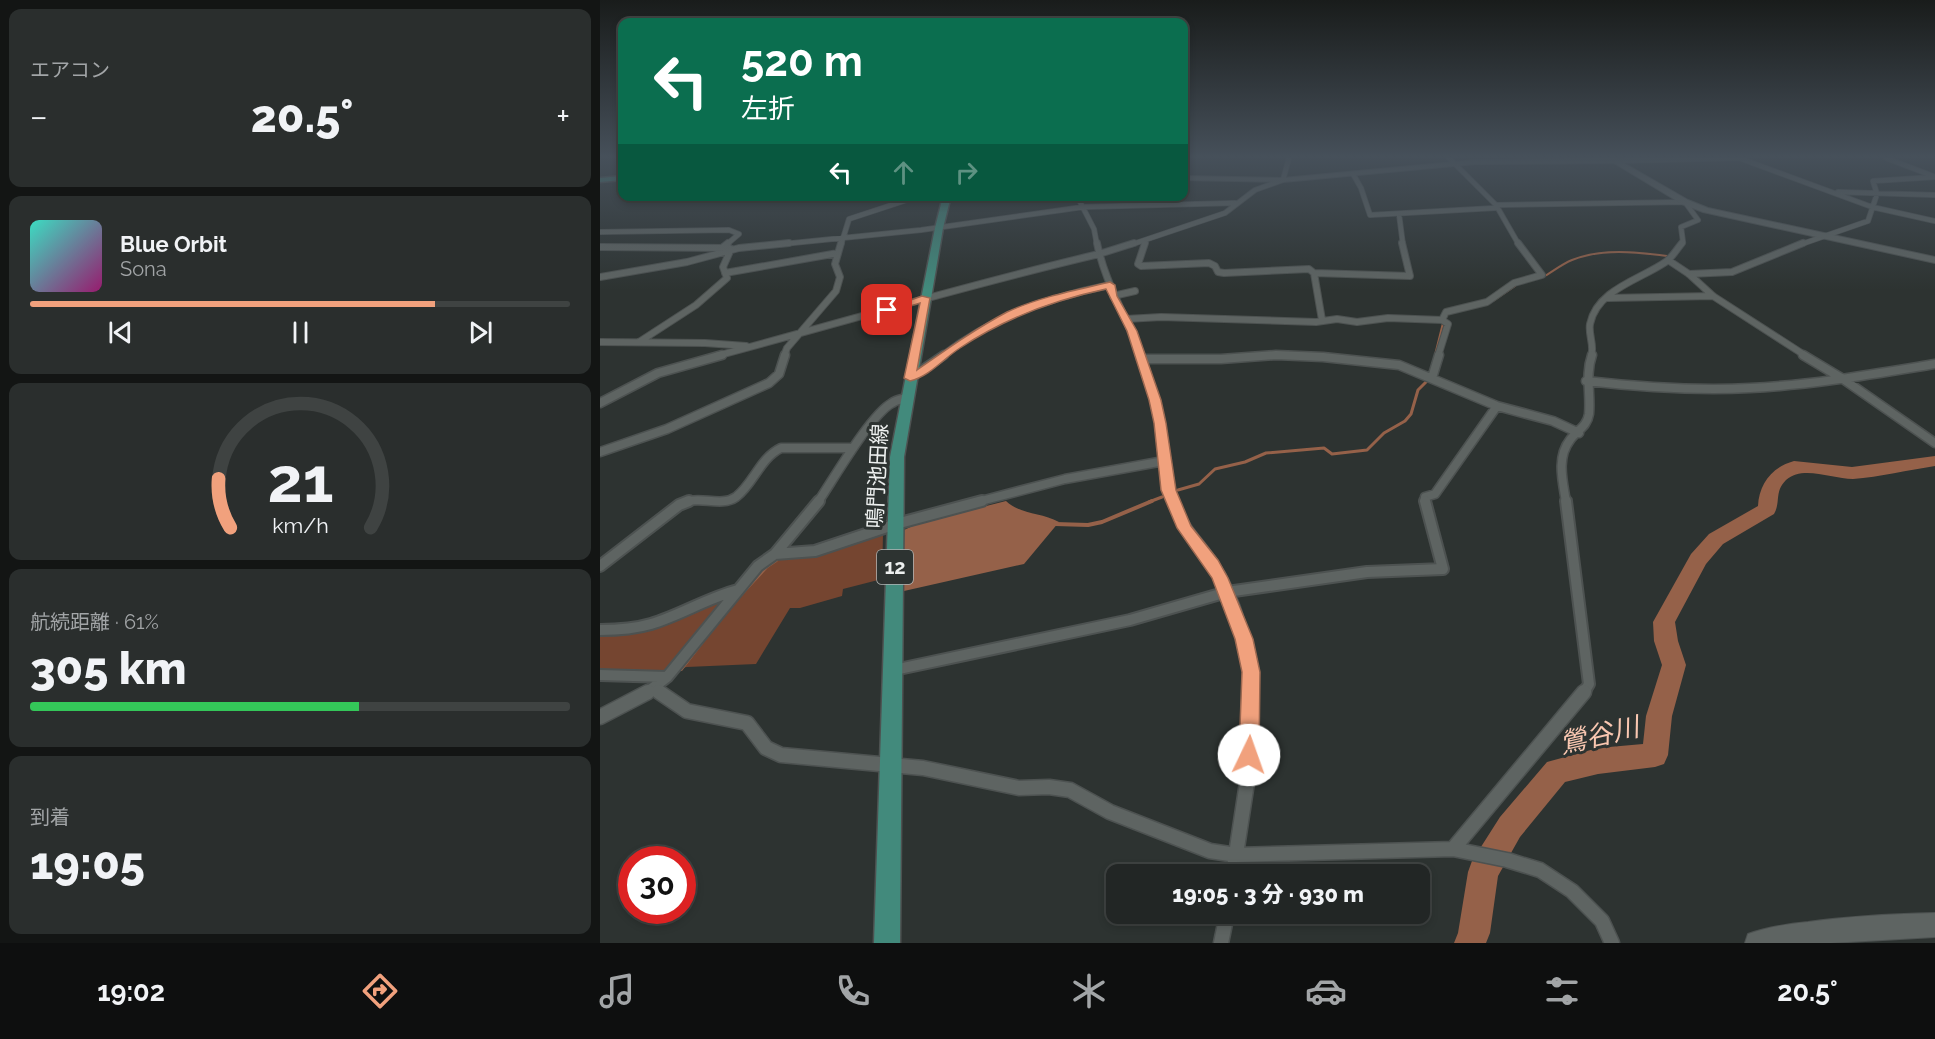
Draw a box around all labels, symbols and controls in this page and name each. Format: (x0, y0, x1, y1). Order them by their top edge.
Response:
text: 520 m (741, 37, 863, 86)
icon: left (642, 42, 720, 120)
text: エアコン (30, 58, 110, 82)
text: 20.5° (251, 90, 353, 143)
text: 左折 (741, 93, 795, 124)
text: − (30, 97, 48, 136)
text: + (556, 97, 570, 136)
icon: left (824, 156, 857, 189)
icon: ahead (887, 156, 920, 189)
icon: right (950, 156, 983, 189)
text: Blue Orbit (120, 231, 227, 257)
text: Sona (120, 257, 167, 281)
pin (861, 284, 912, 335)
icon: arrive (870, 293, 903, 326)
icon: previous (104, 316, 137, 349)
icon: pause (284, 316, 317, 349)
icon: next (464, 316, 497, 349)
street label: 鳴門池田線 (862, 423, 892, 529)
text: 21 (267, 444, 333, 518)
text: km/h (272, 514, 328, 539)
road number: 12 (877, 550, 913, 584)
text: 航続距離 · 61% (30, 610, 159, 634)
text: 305 km (30, 642, 187, 695)
water label: 鶯谷川 (1556, 710, 1645, 759)
position arrow (1217, 723, 1281, 787)
text: 到着 (30, 805, 70, 829)
text: 19:05 (30, 837, 145, 890)
speed limit sign: 30 (618, 846, 696, 924)
text: 19:05 · 3 分 · 930 m (1172, 881, 1364, 907)
icon: directions (359, 970, 401, 1012)
icon: music (596, 970, 638, 1012)
icon: phone (832, 970, 874, 1012)
icon: climate (1068, 970, 1110, 1012)
icon: car (1305, 970, 1347, 1012)
icon: filters (1541, 970, 1583, 1012)
text: 19:02 (97, 976, 165, 1007)
text: 20.5° (1777, 976, 1838, 1007)

